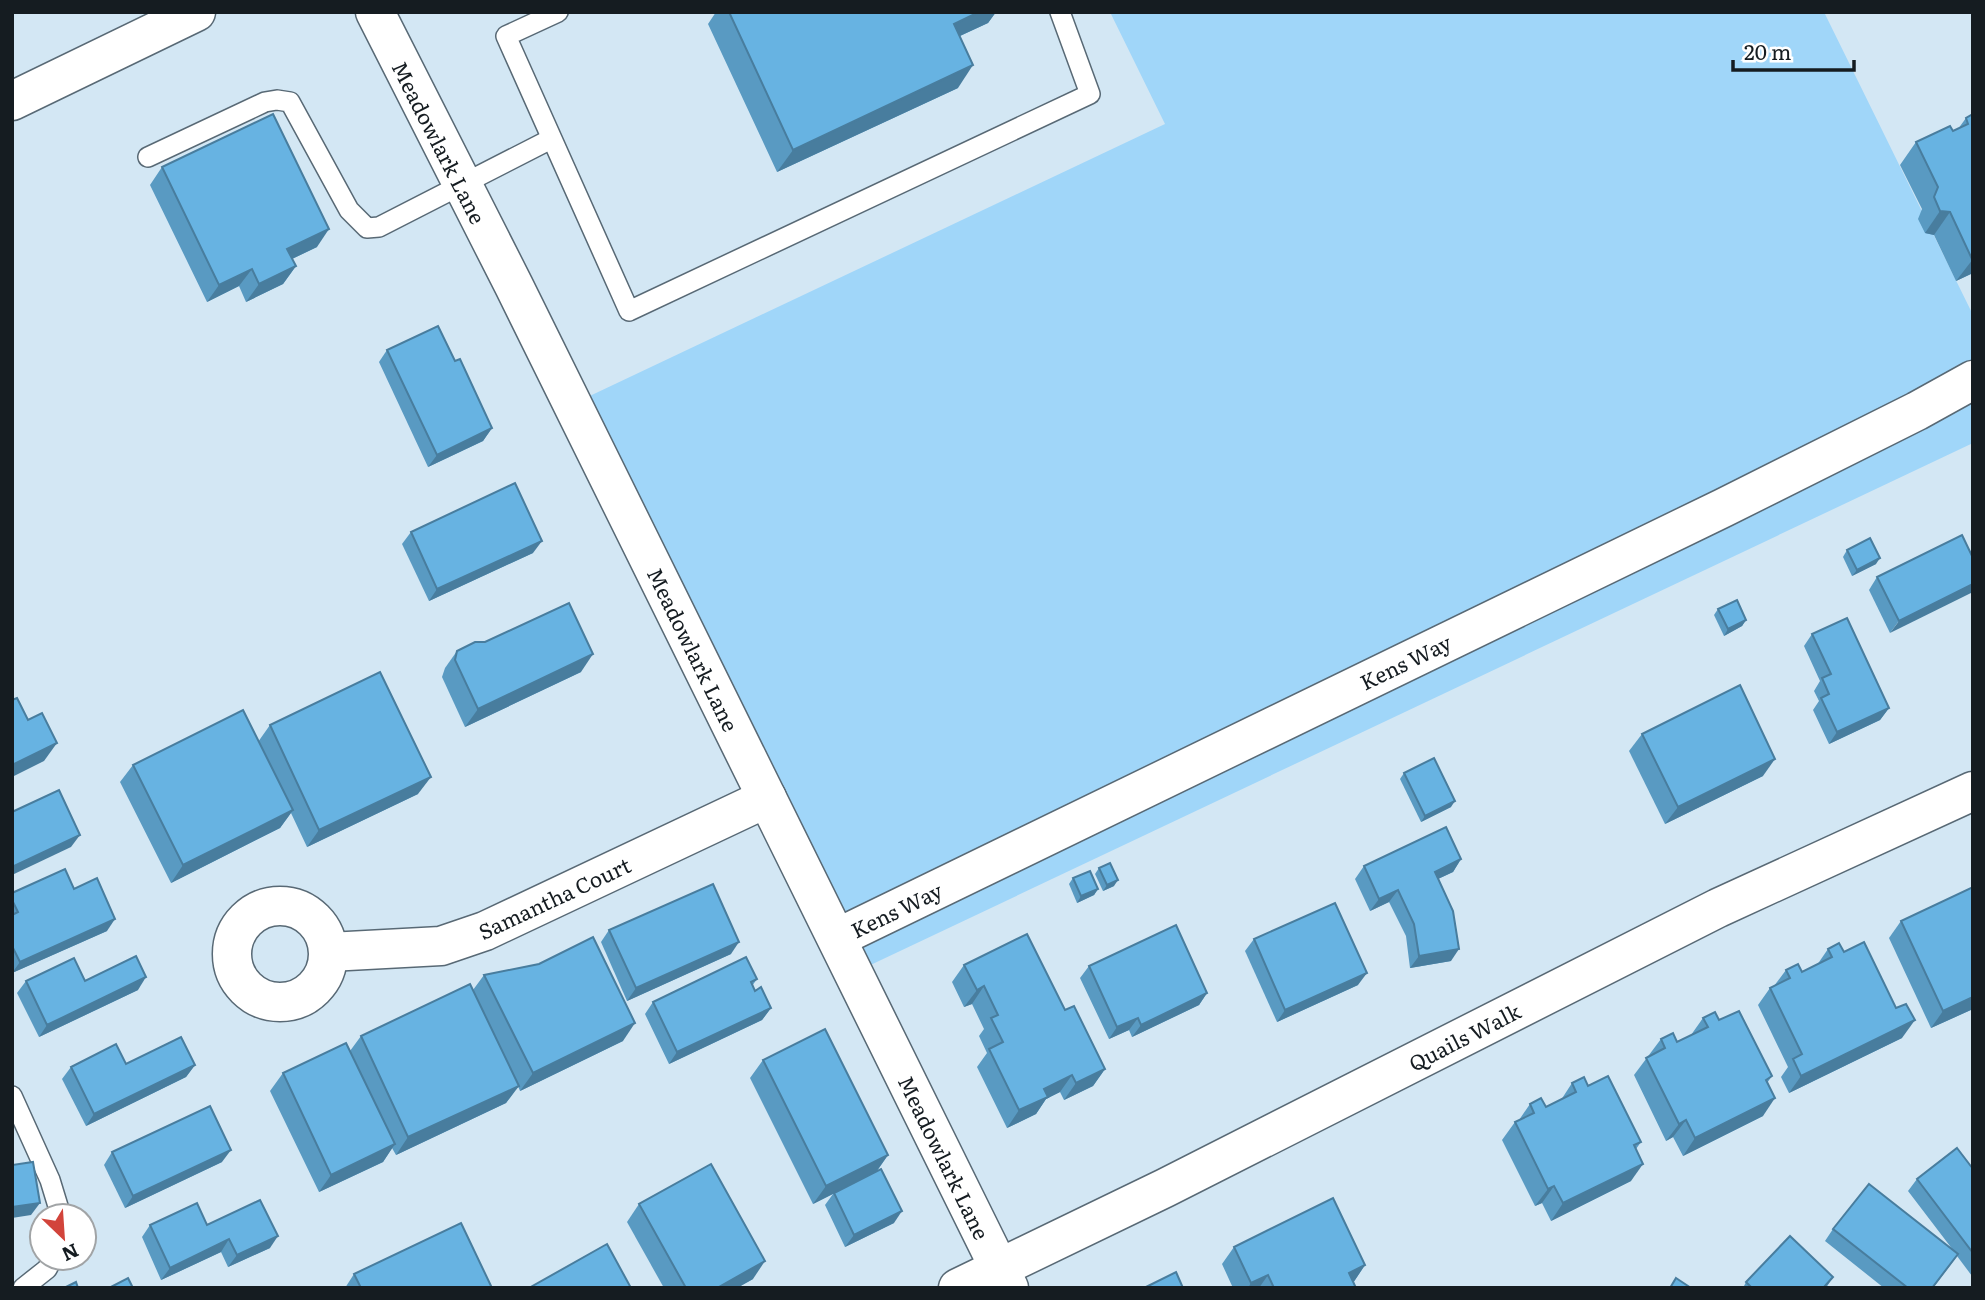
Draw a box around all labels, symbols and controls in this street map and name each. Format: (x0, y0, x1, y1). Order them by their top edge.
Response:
scale bar (1733, 28, 1854, 72)
text: 20 m (1744, 35, 1791, 66)
street label: Meadowlark Lane (386, 55, 494, 229)
street label: Meadowlark Lane (641, 562, 747, 736)
street label: Kens Way (1354, 625, 1457, 696)
street label: Samantha Court (473, 848, 636, 946)
street label: Kens Way (845, 873, 948, 944)
street label: Quails Walk (1403, 994, 1526, 1078)
street label: Meadowlark Lane (892, 1070, 998, 1244)
north arrow (28, 1202, 98, 1272)
text: N (57, 1237, 84, 1269)

